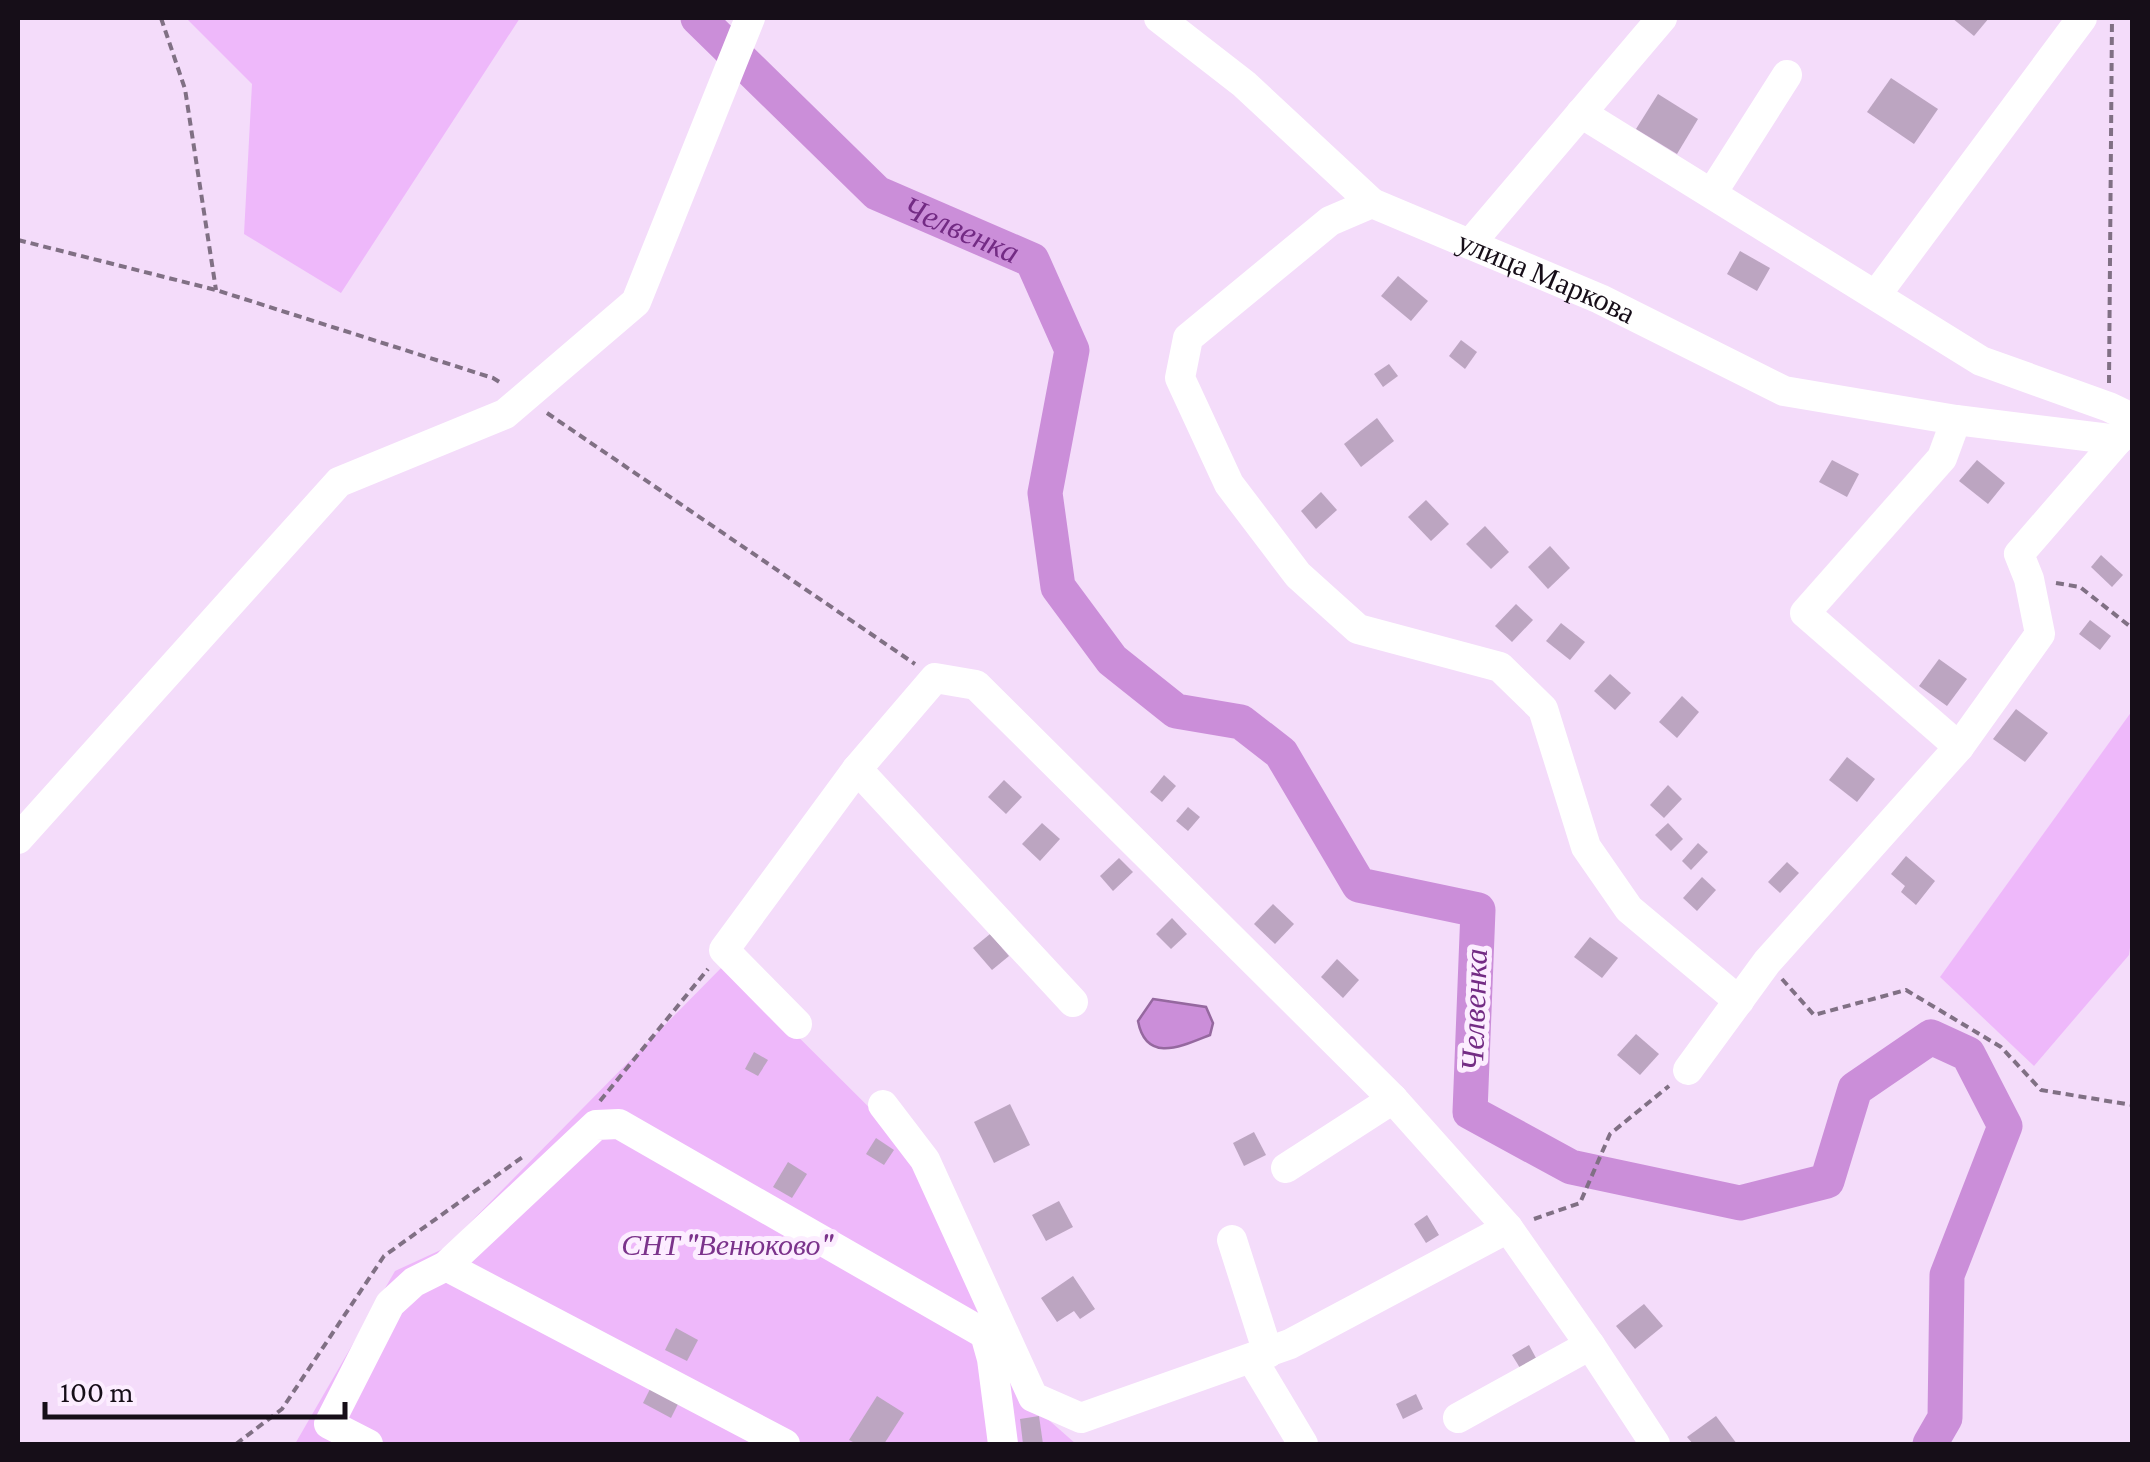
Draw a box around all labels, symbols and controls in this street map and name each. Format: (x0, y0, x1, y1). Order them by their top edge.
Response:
water label: Челвенка (897, 188, 1025, 270)
street label: улица Маркова (1453, 224, 1641, 330)
water label: Челвенка (1454, 948, 1494, 1072)
park label: СНТ "Венюково" (621, 1228, 835, 1261)
scale bar (45, 1357, 345, 1419)
text: 100 m (60, 1375, 134, 1408)

